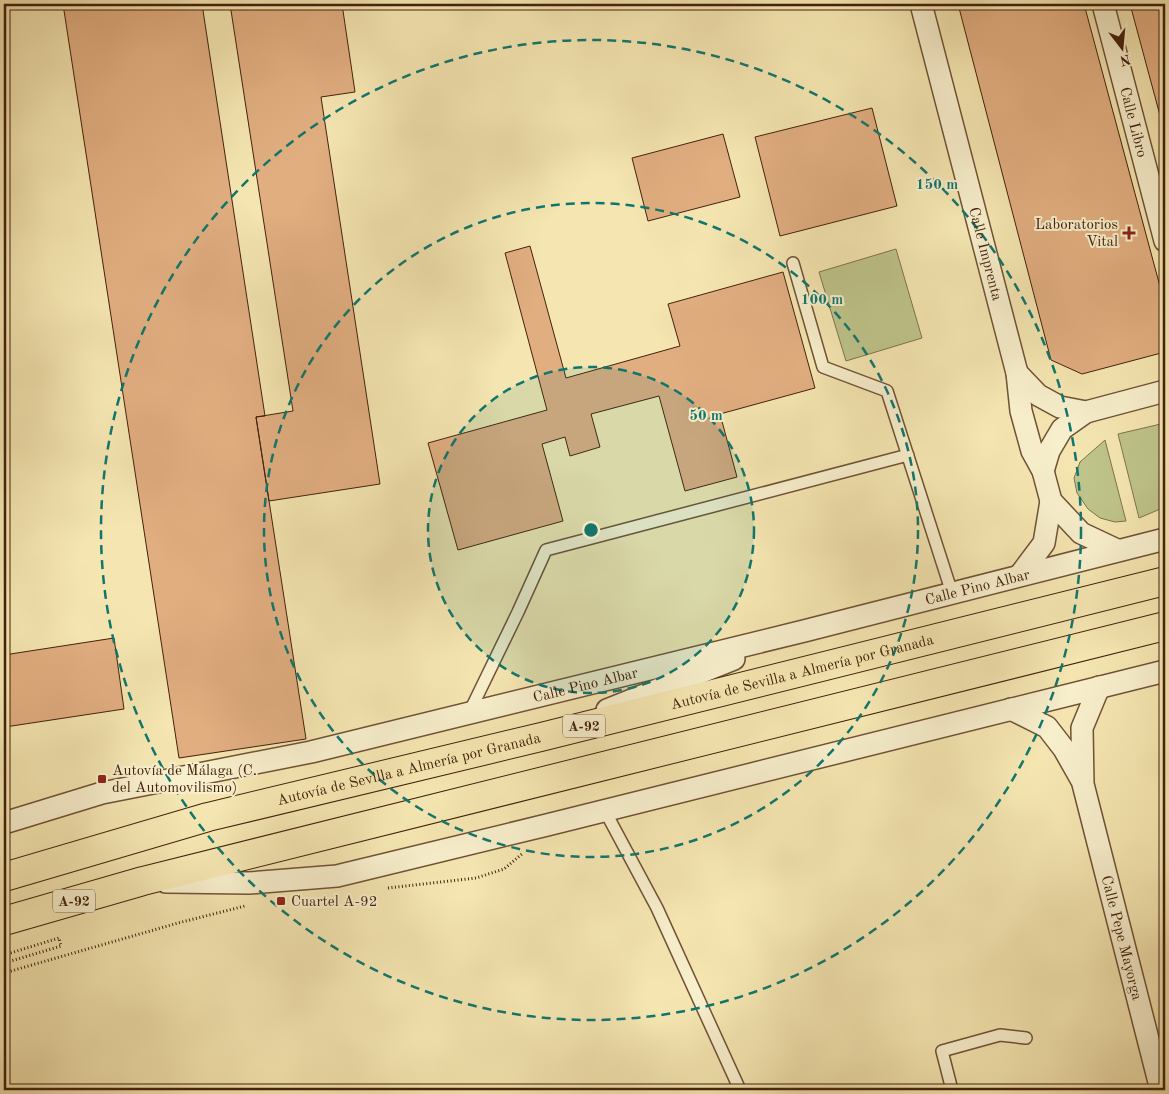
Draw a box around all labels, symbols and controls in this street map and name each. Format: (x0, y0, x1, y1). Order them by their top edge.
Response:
north arrow (1096, 22, 1146, 72)
text: N (1118, 51, 1132, 68)
street label: Calle Libro (1116, 86, 1149, 159)
text: 150 m (916, 178, 958, 193)
street label: Calle Imprenta (965, 206, 1004, 303)
place label: Laboratorios Vital (1035, 218, 1118, 250)
marker: Laboratorios Vital (1122, 226, 1136, 240)
text: 100 m (801, 293, 843, 308)
text: 50 m (689, 409, 723, 424)
centre of rings (582, 521, 600, 539)
street label: Calle Pino Albar (924, 568, 1032, 609)
street label: Autovía de Sevilla a Almería por Granada (669, 633, 936, 713)
street label: Calle Pino Albar (532, 666, 640, 706)
road number: A-92 (563, 714, 605, 738)
street label: Autovía de Sevilla a Almería por Granada (276, 731, 543, 809)
place label: Autovía de Málaga (C. del Automovilismo) (112, 764, 257, 796)
marker: Autovía de Málaga (C. del Automovilismo) (96, 773, 108, 785)
street label: Calle Pepe Mayorga (1098, 874, 1144, 1003)
road number: A-92 (53, 889, 95, 912)
marker: Cuartel A-92 (275, 895, 287, 907)
place label: Cuartel A-92 (291, 895, 377, 910)

